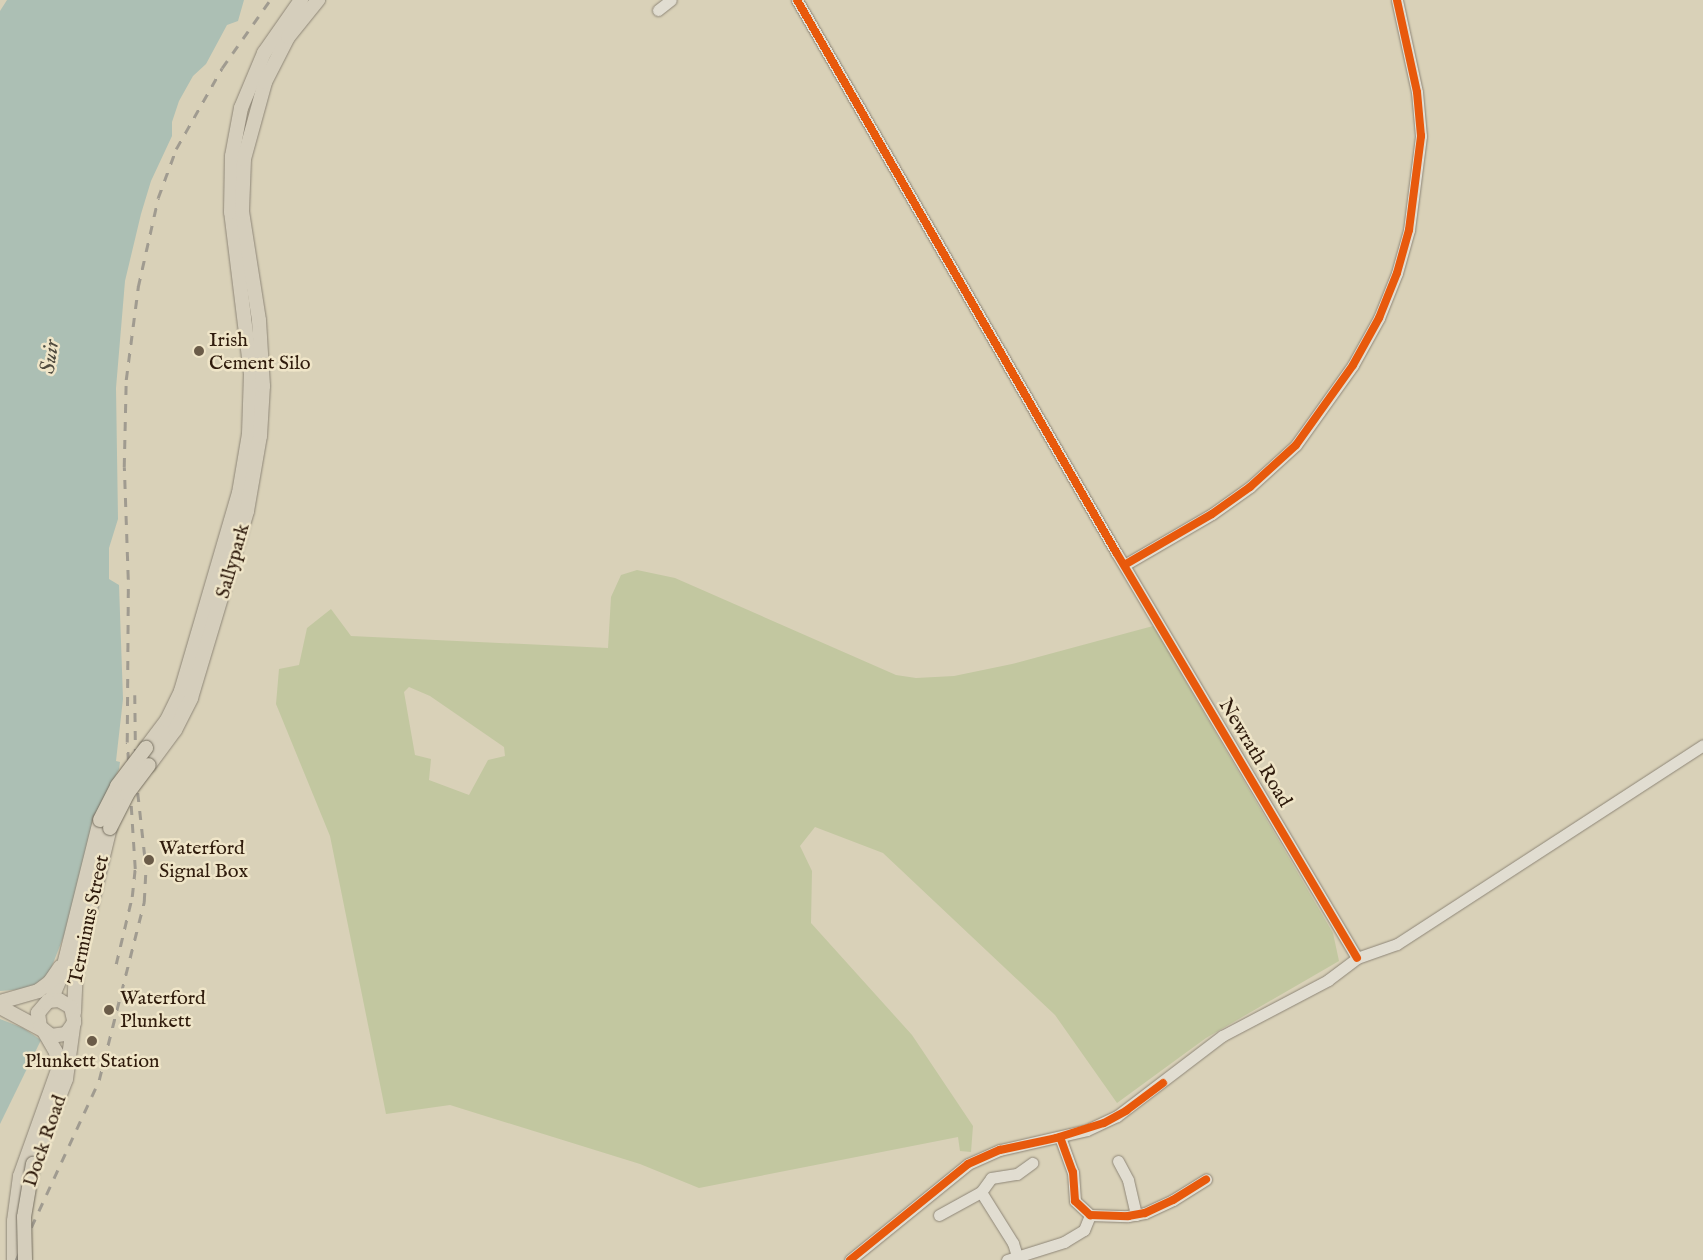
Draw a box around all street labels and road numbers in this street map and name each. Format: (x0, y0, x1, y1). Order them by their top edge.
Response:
street label: Sallypark (211, 521, 255, 601)
street label: Newrath Road (1213, 694, 1297, 812)
street label: Terminus Street (64, 853, 114, 987)
street label: Dock Road (18, 1092, 72, 1190)

